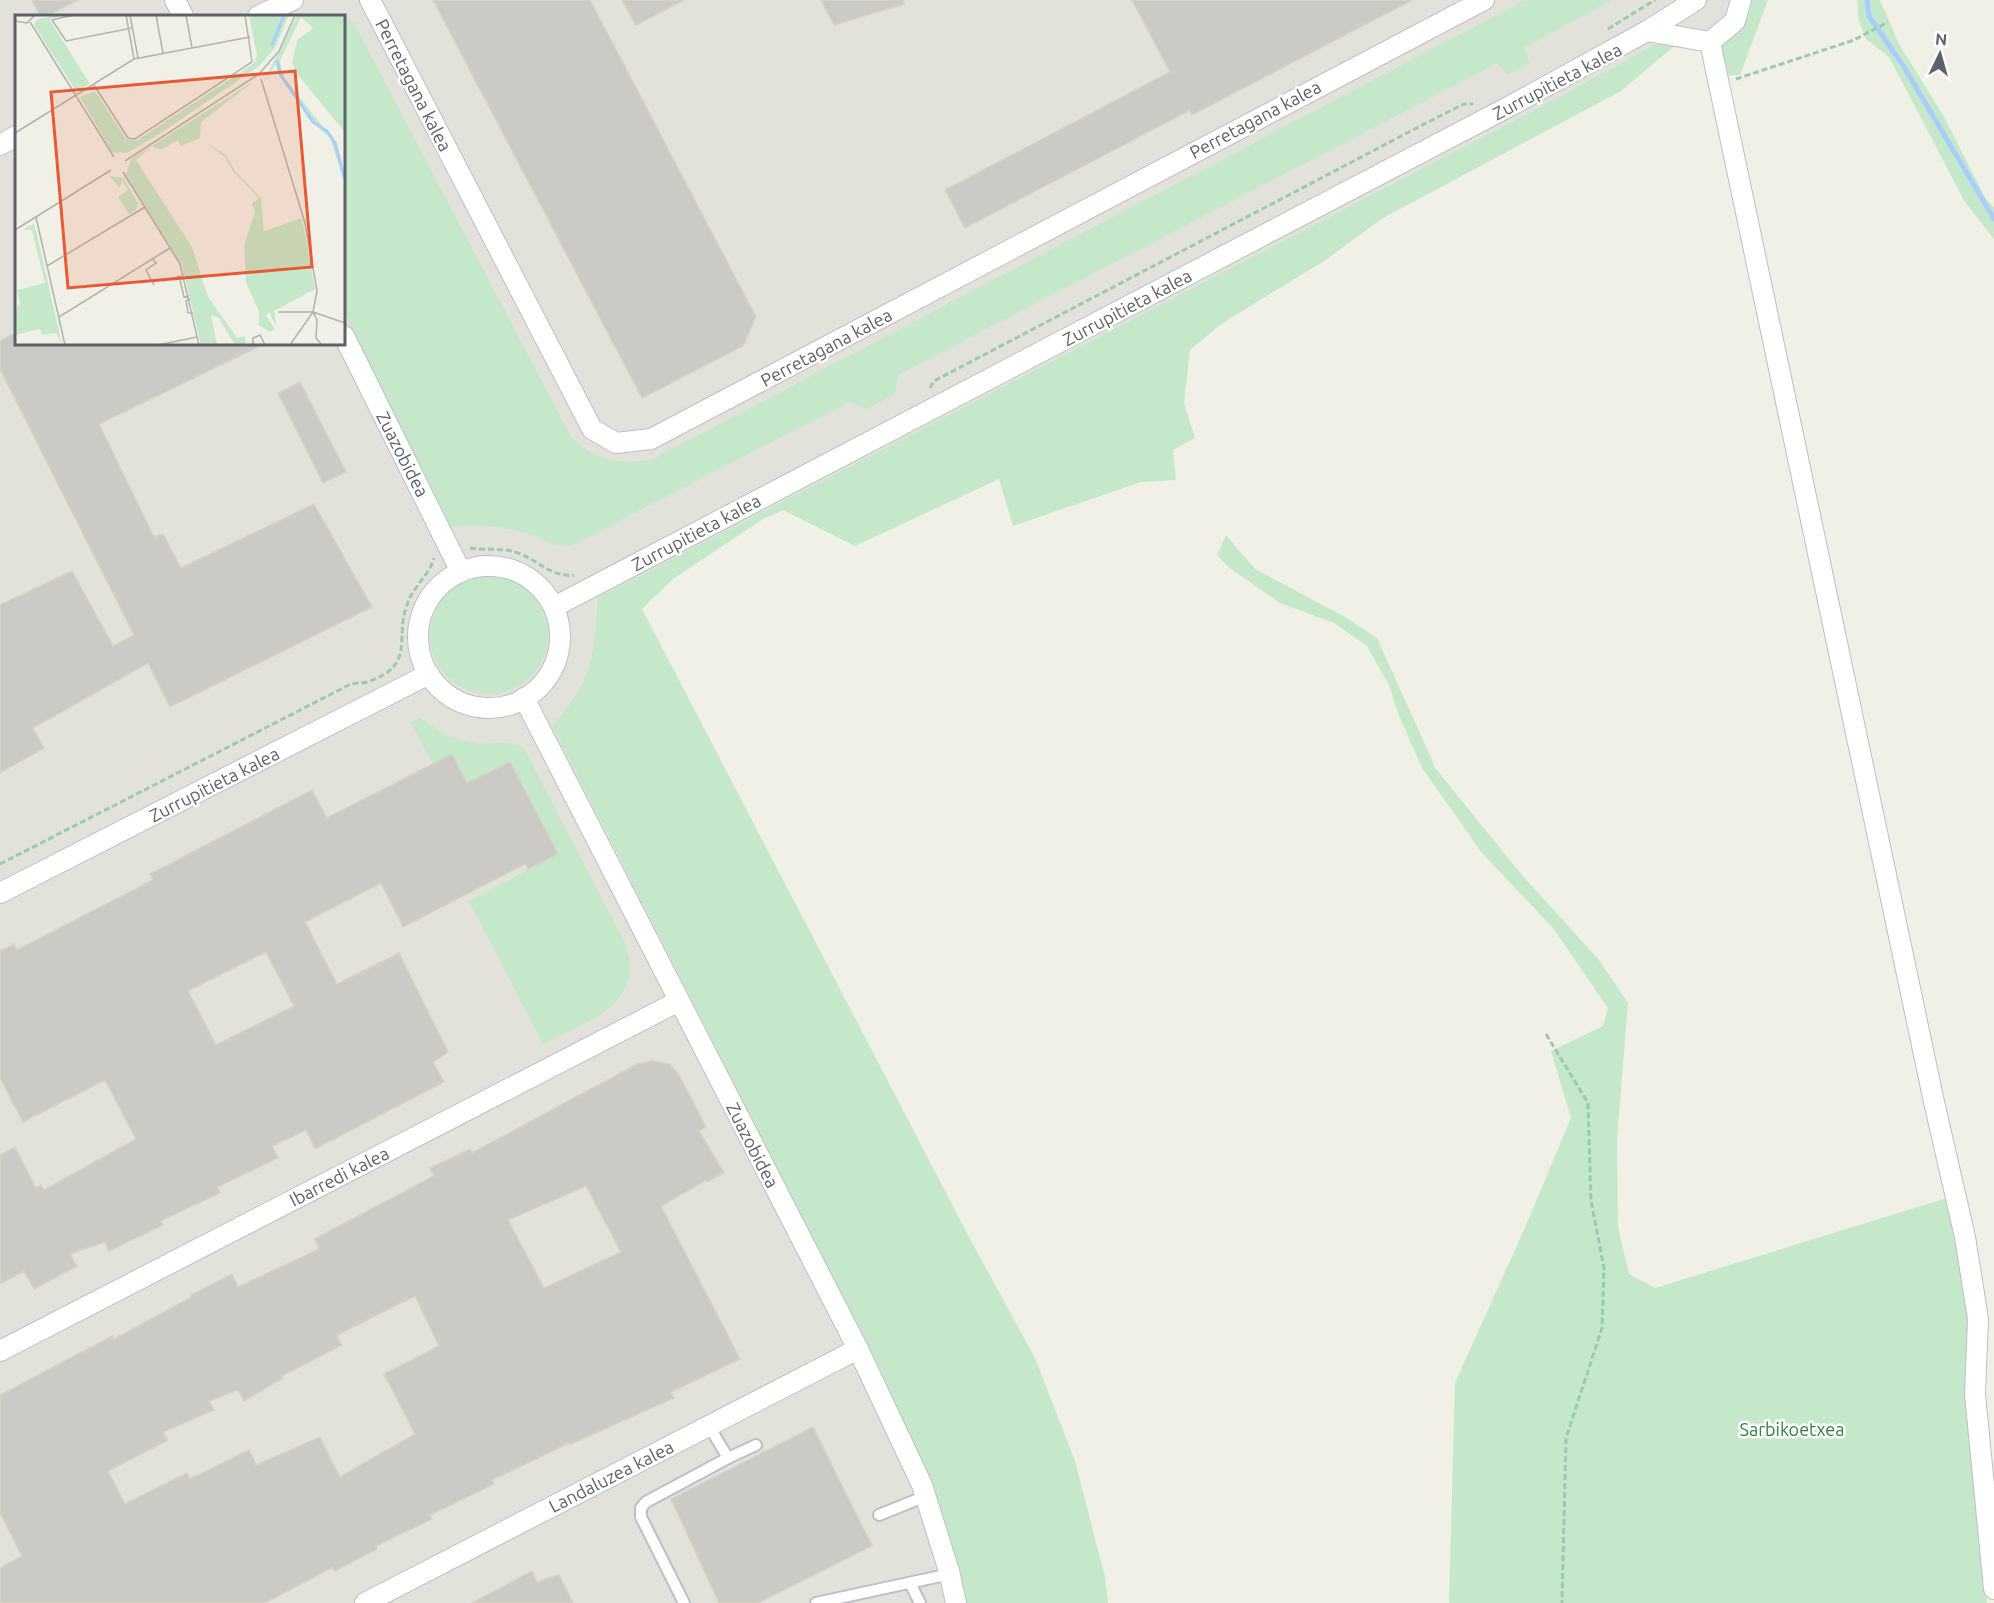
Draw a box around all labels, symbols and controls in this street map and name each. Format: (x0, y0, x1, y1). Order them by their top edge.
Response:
inset map (15, 15, 345, 345)
street label: Perretagana kalea (372, 16, 456, 154)
north arrow (1910, 24, 1970, 84)
text: N (1935, 30, 1948, 49)
street label: Zurrupitieta kalea (1489, 39, 1625, 123)
street label: Perretagana kalea (1186, 76, 1324, 162)
street label: Zurrupitieta kalea (1059, 265, 1195, 349)
street label: Perretagana kalea (757, 304, 895, 390)
street label: Zuazobidea (373, 408, 433, 500)
street label: Zurrupitieta kalea (628, 490, 764, 574)
street label: Zurrupitieta kalea (146, 743, 282, 825)
street label: Zuazobidea (723, 1099, 783, 1191)
street label: Ibarredi kalea (286, 1142, 392, 1210)
park label: Sarbikoetxea (1739, 1419, 1845, 1439)
street label: Landaluzea kalea (545, 1436, 677, 1516)

